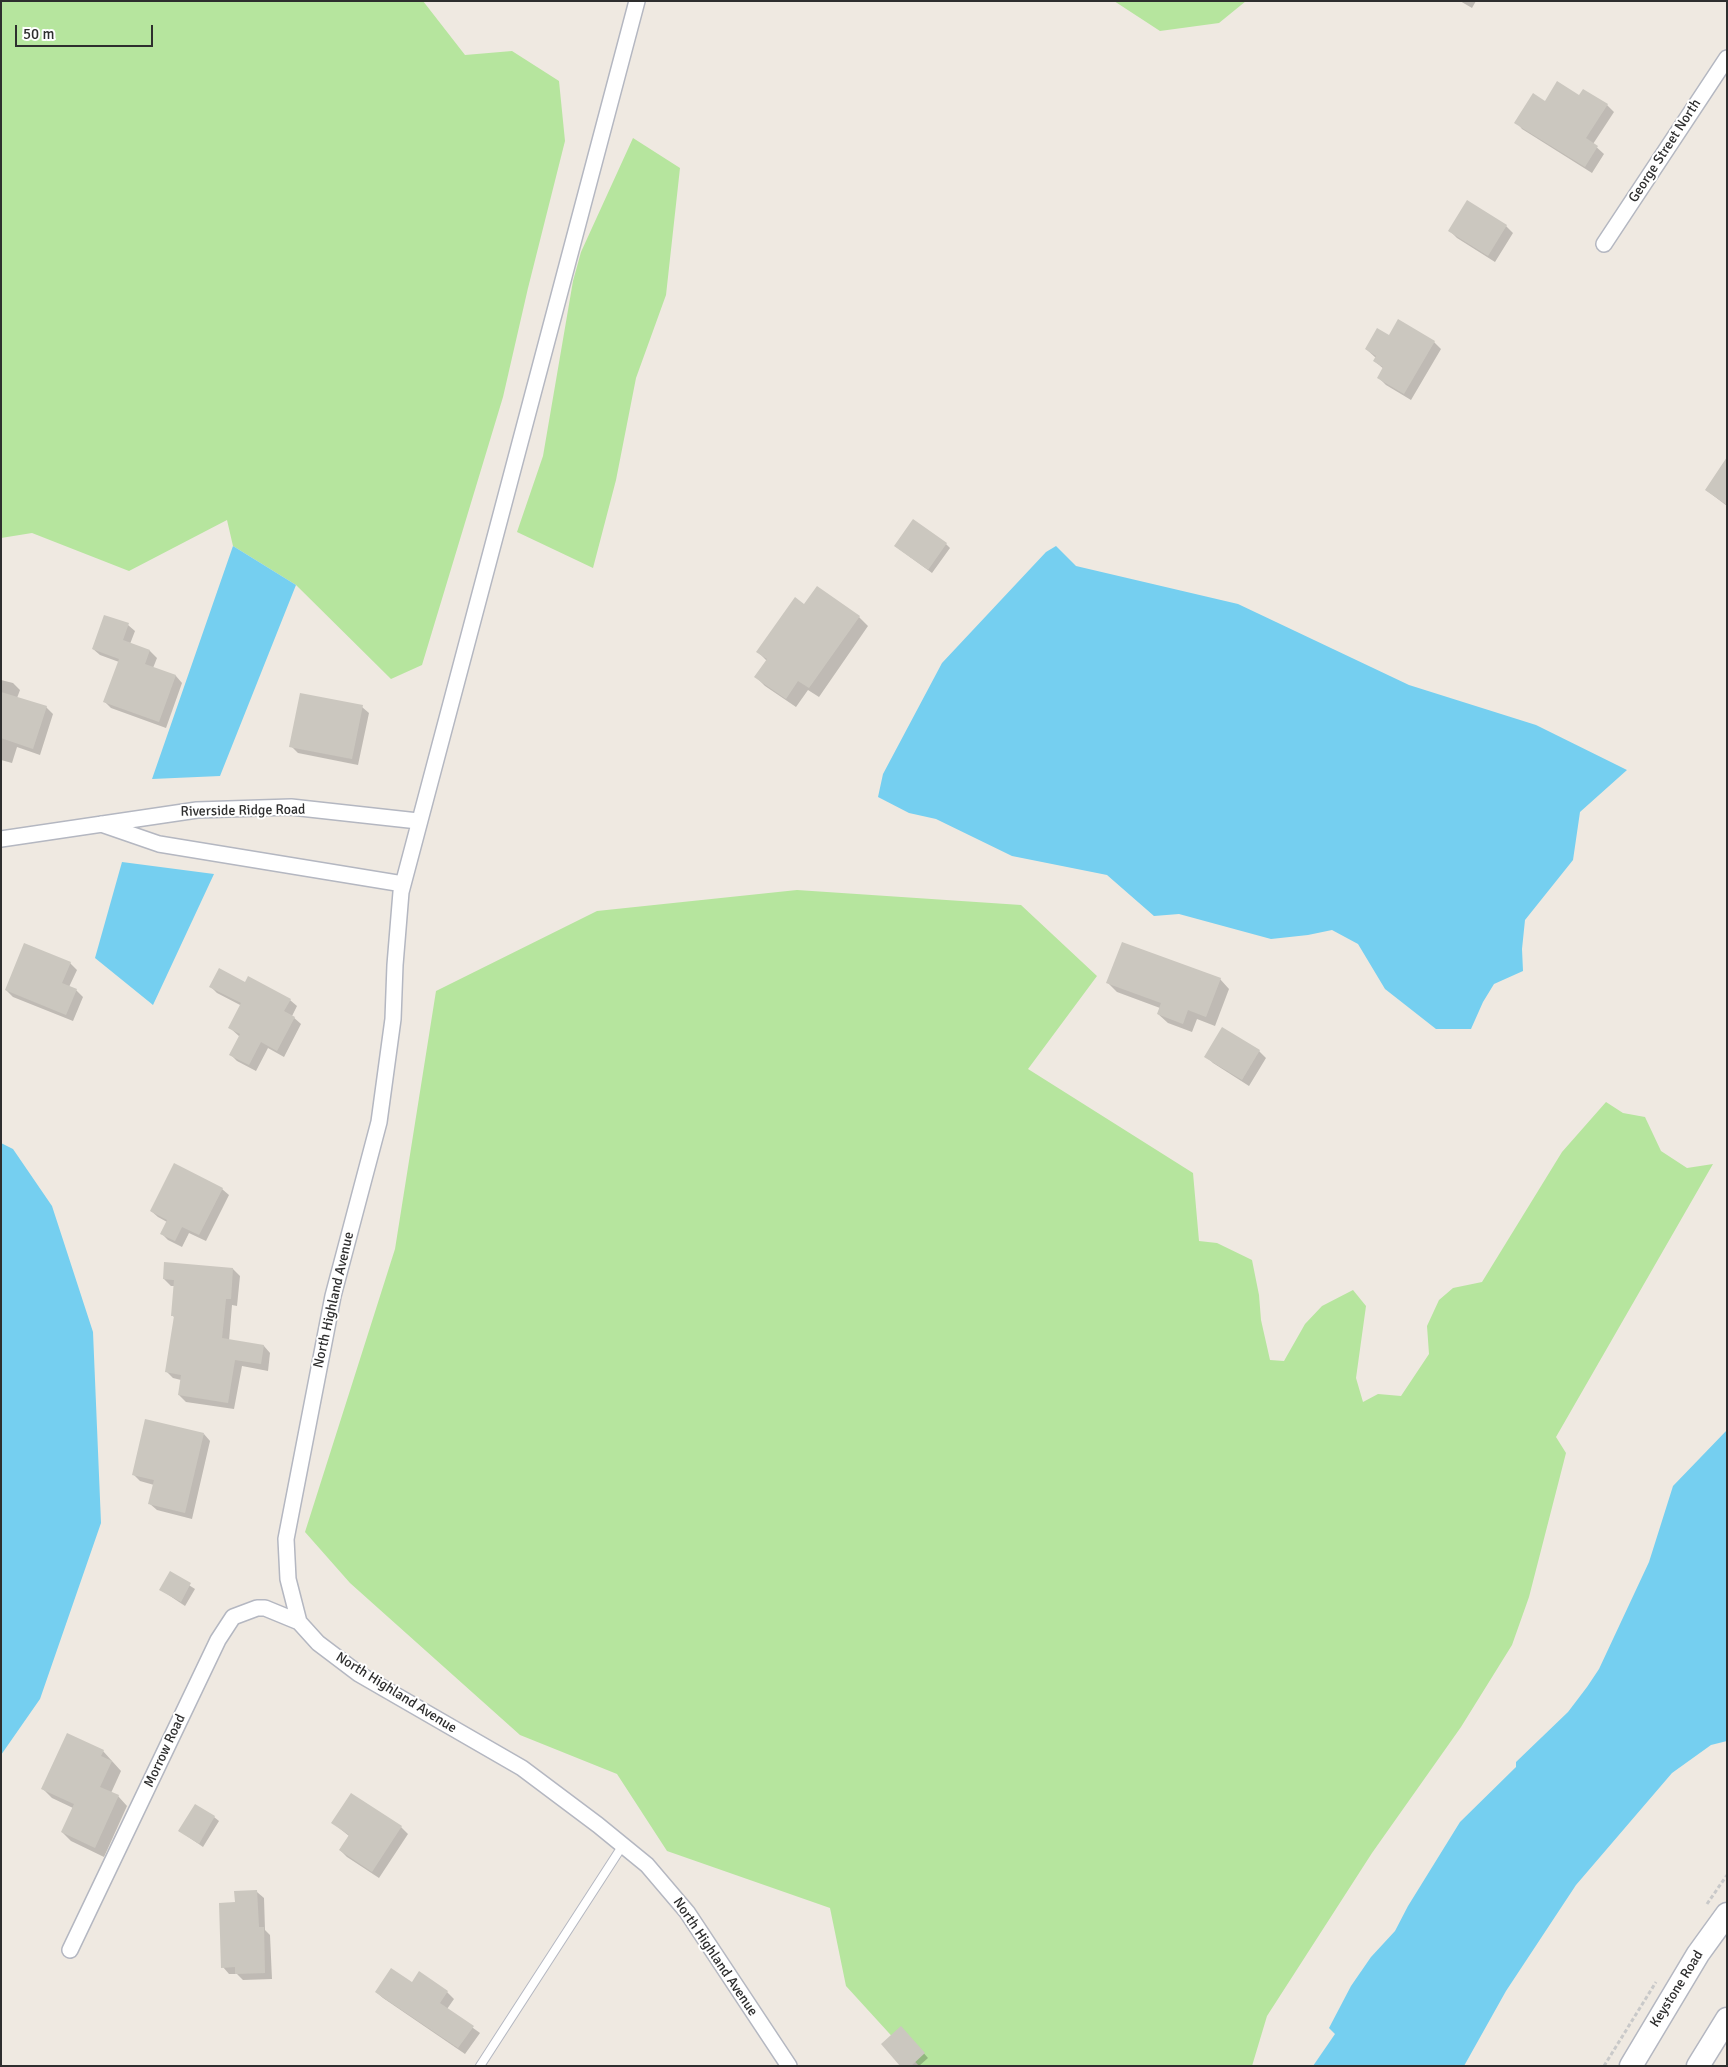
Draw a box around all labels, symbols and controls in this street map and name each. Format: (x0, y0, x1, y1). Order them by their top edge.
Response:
scale bar (18, 15, 155, 47)
text: 50 m (23, 25, 54, 43)
street label: George Street North (1625, 96, 1705, 206)
street label: Riverside Ridge Road (180, 802, 306, 820)
street label: North Highland Avenue (310, 1230, 358, 1370)
street label: North Highland Avenue (333, 1649, 459, 1737)
street label: Morrow Road (141, 1712, 189, 1790)
street label: North Highland Avenue (669, 1895, 761, 2019)
street label: Keystone Road (1647, 1948, 1707, 2030)

